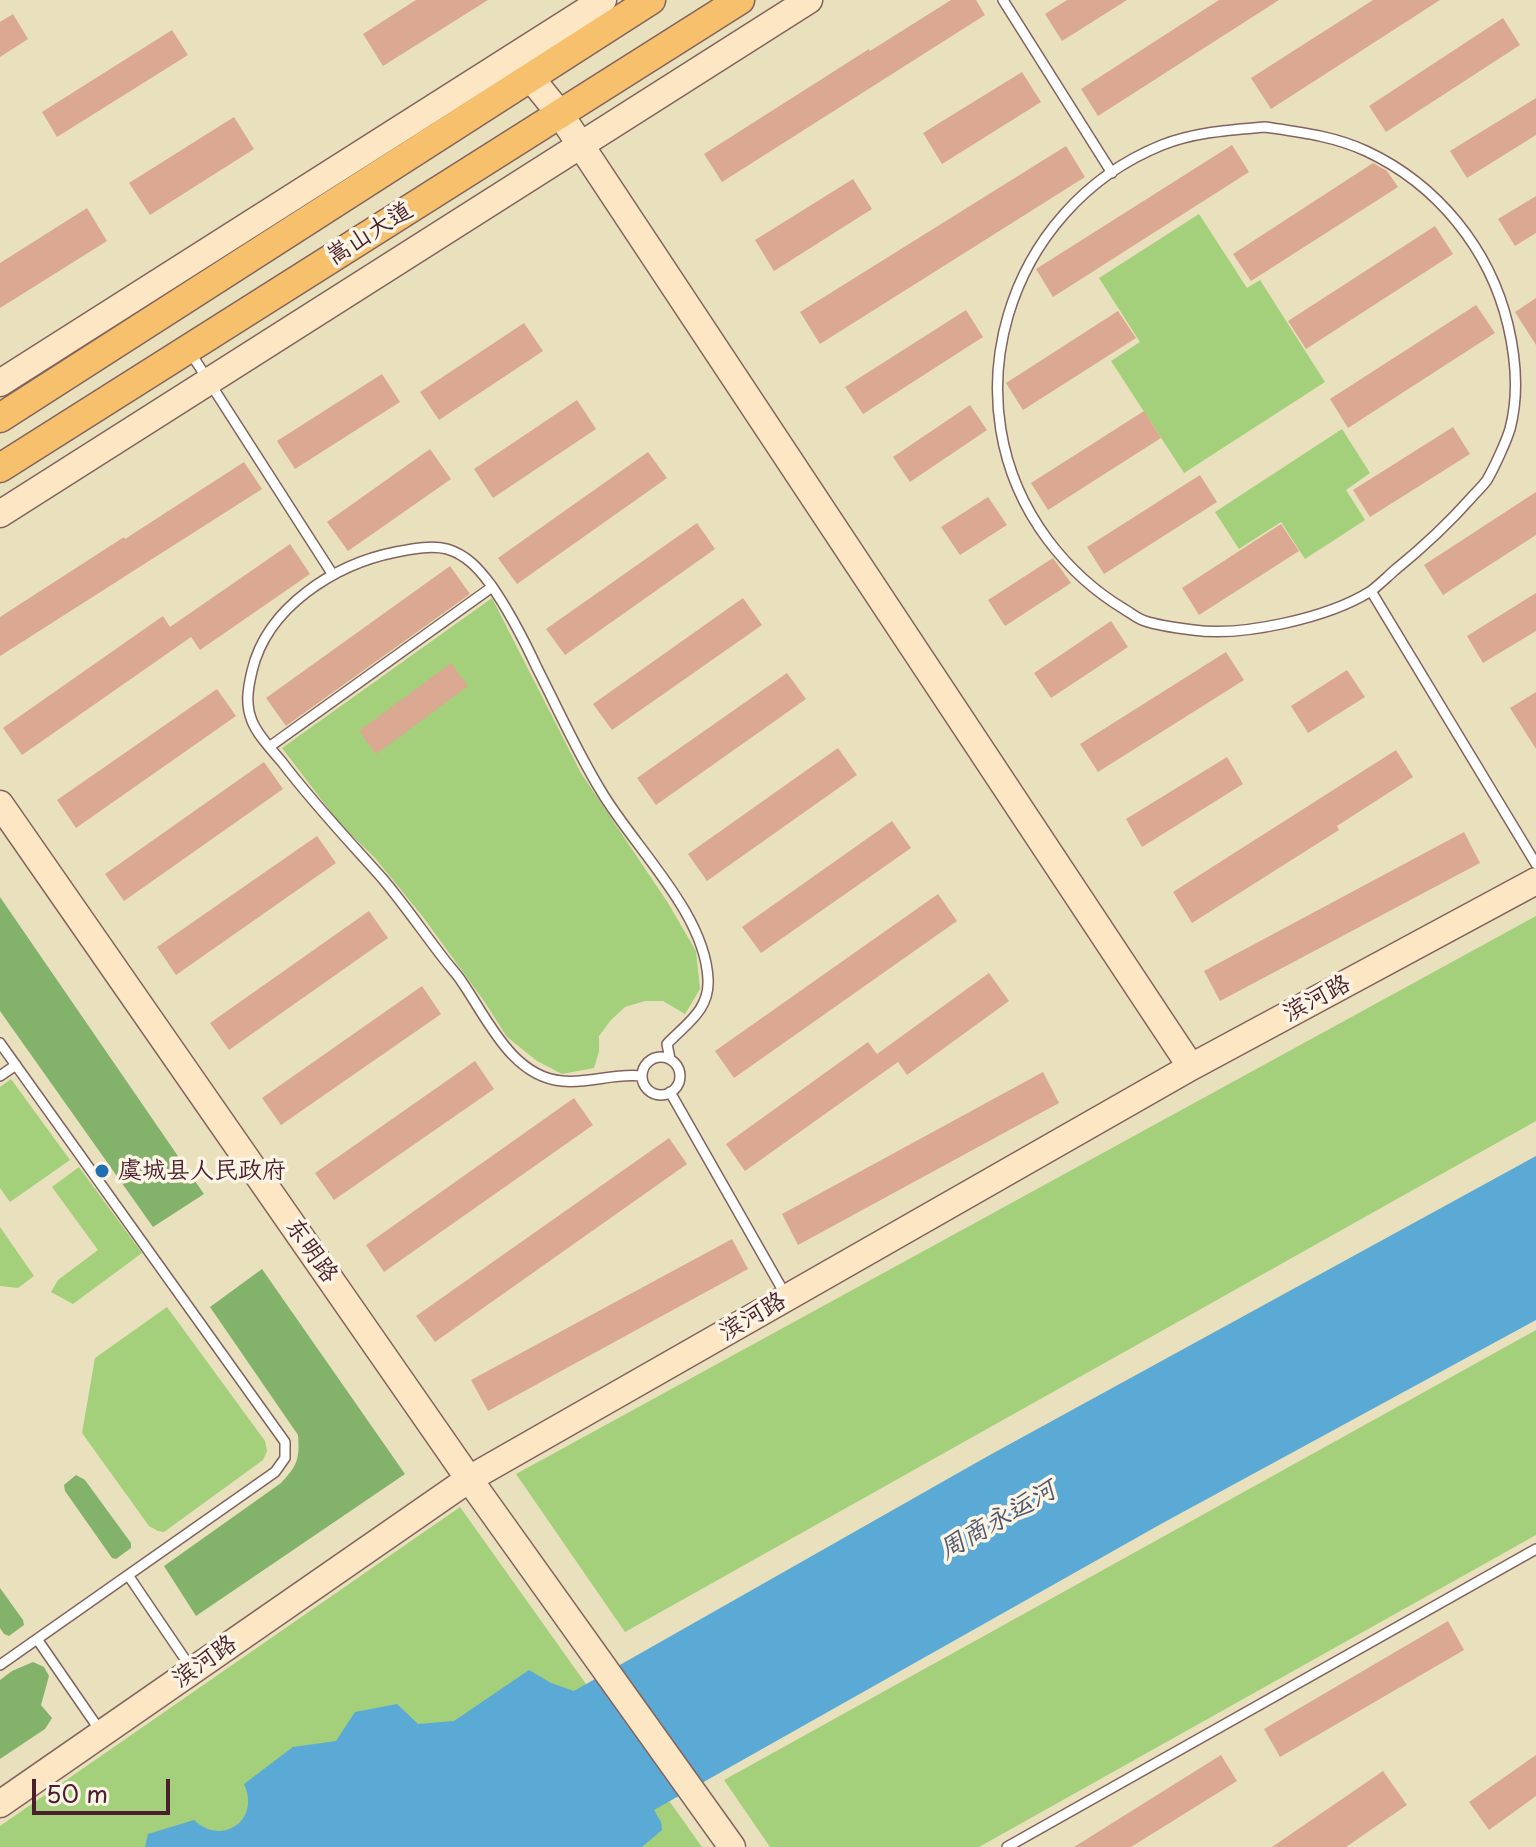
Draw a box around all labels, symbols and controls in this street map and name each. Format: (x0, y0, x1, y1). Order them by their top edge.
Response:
street label: 嵩山大道 (322, 196, 418, 272)
street label: 滨河路 (1278, 969, 1356, 1029)
place label: 虞城县人民政府 (118, 1157, 286, 1185)
marker: 虞城县人民政府 (93, 1162, 111, 1180)
street label: 东明路 (279, 1213, 343, 1289)
street label: 滨河路 (715, 1287, 791, 1347)
water label: 周商永运河 (934, 1475, 1062, 1567)
street label: 滨河路 (167, 1630, 243, 1694)
scale bar (36, 1763, 174, 1813)
text: 50 m (46, 1775, 108, 1811)

